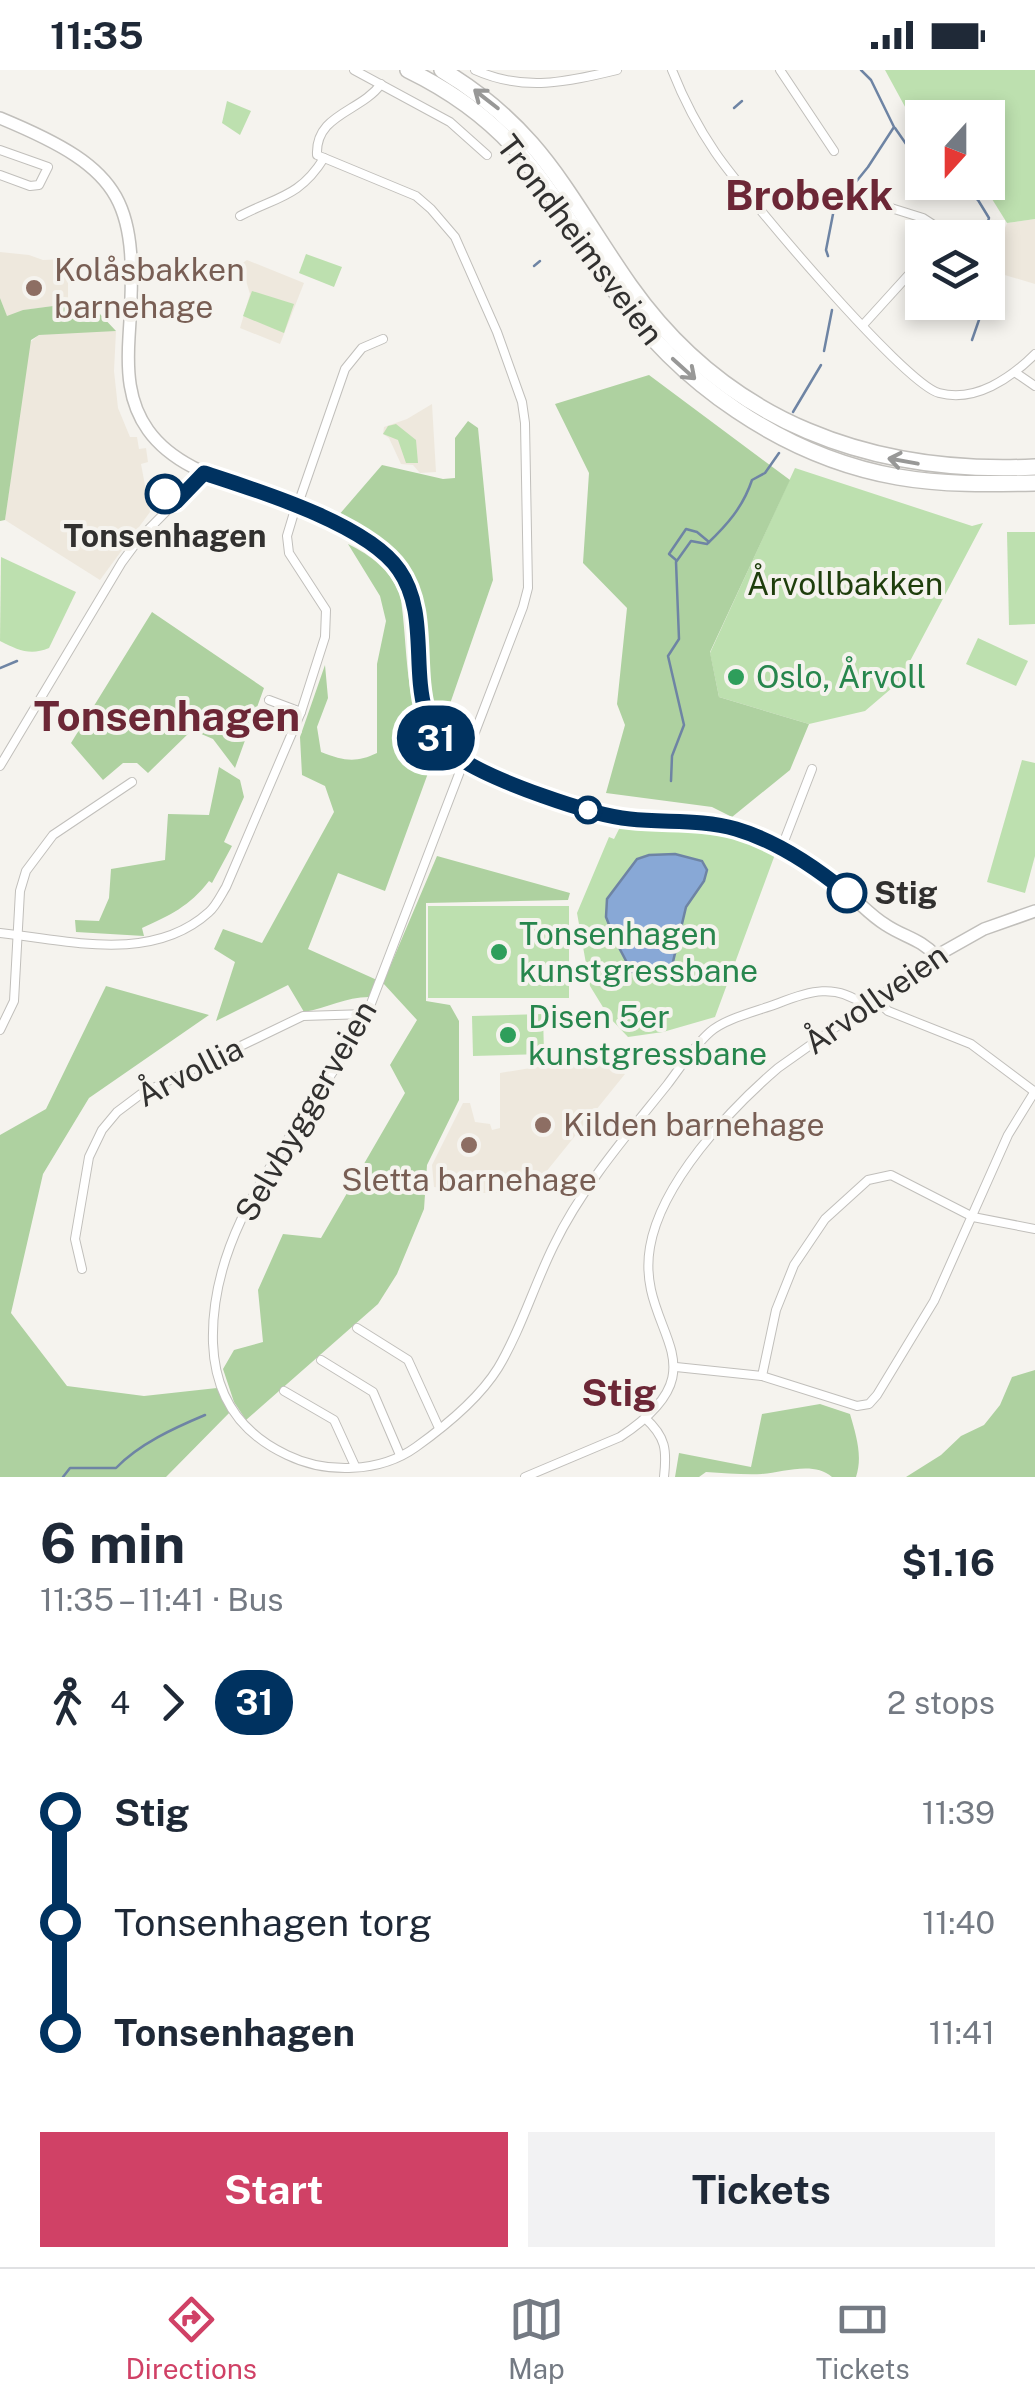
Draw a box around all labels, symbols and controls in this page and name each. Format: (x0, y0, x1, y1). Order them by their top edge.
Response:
text: 11:35 (50, 13, 144, 58)
one-way arrow (473, 89, 499, 111)
north arrow (905, 100, 1005, 200)
map controls (905, 100, 1005, 320)
street label: Trondheimsveien (490, 128, 671, 352)
district label: Brobekk (725, 170, 893, 219)
button: layers (905, 220, 1005, 320)
place label: Kolåsbakken barnehage (54, 251, 245, 325)
marker: Kolåsbakken barnehage (23, 277, 45, 299)
one-way arrow (671, 357, 696, 380)
one-way arrow (887, 451, 920, 470)
marker: Tonsenhagen (146, 475, 184, 513)
place label: Tonsenhagen (64, 517, 266, 554)
park label: Årvollbakken (747, 563, 943, 602)
place label: Oslo, Årvoll (756, 656, 926, 695)
marker: Oslo, Årvoll (725, 666, 747, 688)
district label: Tonsenhagen (34, 691, 300, 740)
line badge: 31 (391, 706, 481, 770)
text: 31 (417, 718, 455, 759)
unlabelled marker (575, 797, 601, 823)
marker: Stig (828, 874, 866, 912)
place label: Stig (874, 874, 938, 911)
place label: Tonsenhagen kunstgressbane (519, 915, 758, 989)
street label: Årvollveien (796, 934, 954, 1061)
marker: Tonsenhagen kunstgressbane (488, 941, 510, 963)
street label: Selvbyggerveien (227, 994, 384, 1228)
place label: Disen 5er kunstgressbane (528, 998, 767, 1072)
marker: Disen 5er kunstgressbane (497, 1024, 519, 1046)
street label: Årvollia (130, 1027, 249, 1114)
place label: Kilden barnehage (563, 1106, 825, 1143)
marker: Kilden barnehage (532, 1114, 554, 1136)
marker: Sletta barnehage (458, 1134, 480, 1156)
place label: Sletta barnehage (341, 1161, 597, 1198)
district label: Stig (581, 1370, 657, 1415)
text: 6 min (40, 1511, 185, 1575)
text: $1.16 (901, 1540, 995, 1585)
text: 11:35 – 11:41 · Bus (40, 1581, 284, 1618)
icon: walk (40, 1675, 95, 1730)
icon: forward (145, 1675, 200, 1730)
text: 31 (235, 1682, 273, 1723)
text: 4 (110, 1684, 130, 1721)
text: 2 stops (887, 1684, 995, 1721)
text: Stig (114, 1790, 189, 1835)
text: 11:39 (922, 1794, 995, 1831)
text: Tonsenhagen torg (114, 1900, 432, 1945)
text: 11:40 (922, 1904, 995, 1941)
text: Tonsenhagen (114, 2010, 355, 2055)
text: 11:41 (929, 2014, 995, 2051)
button: Start (40, 2132, 508, 2247)
button: Tickets (528, 2132, 995, 2247)
tab: Directions (125, 2292, 257, 2385)
tab: Map (508, 2292, 565, 2385)
tab: Tickets (816, 2292, 910, 2385)

